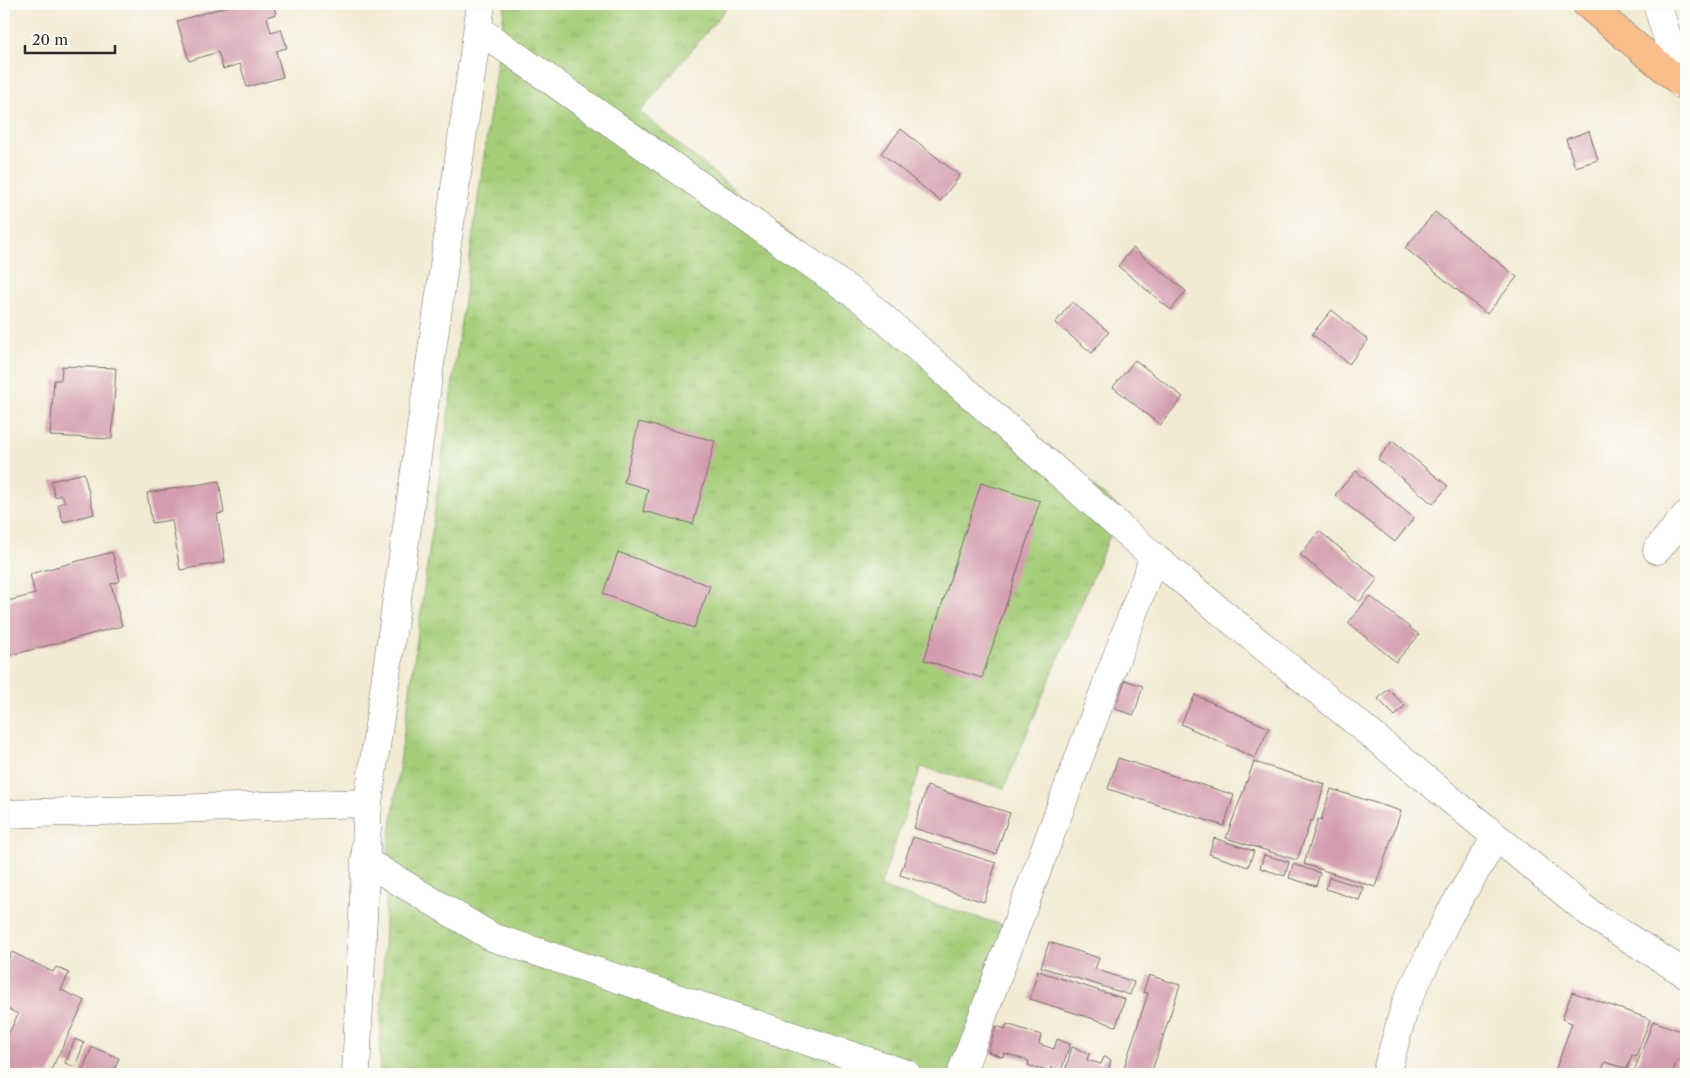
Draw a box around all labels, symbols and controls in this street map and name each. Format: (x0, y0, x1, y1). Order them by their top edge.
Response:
scale bar (25, 22, 115, 54)
text: 20 m (32, 30, 68, 49)

